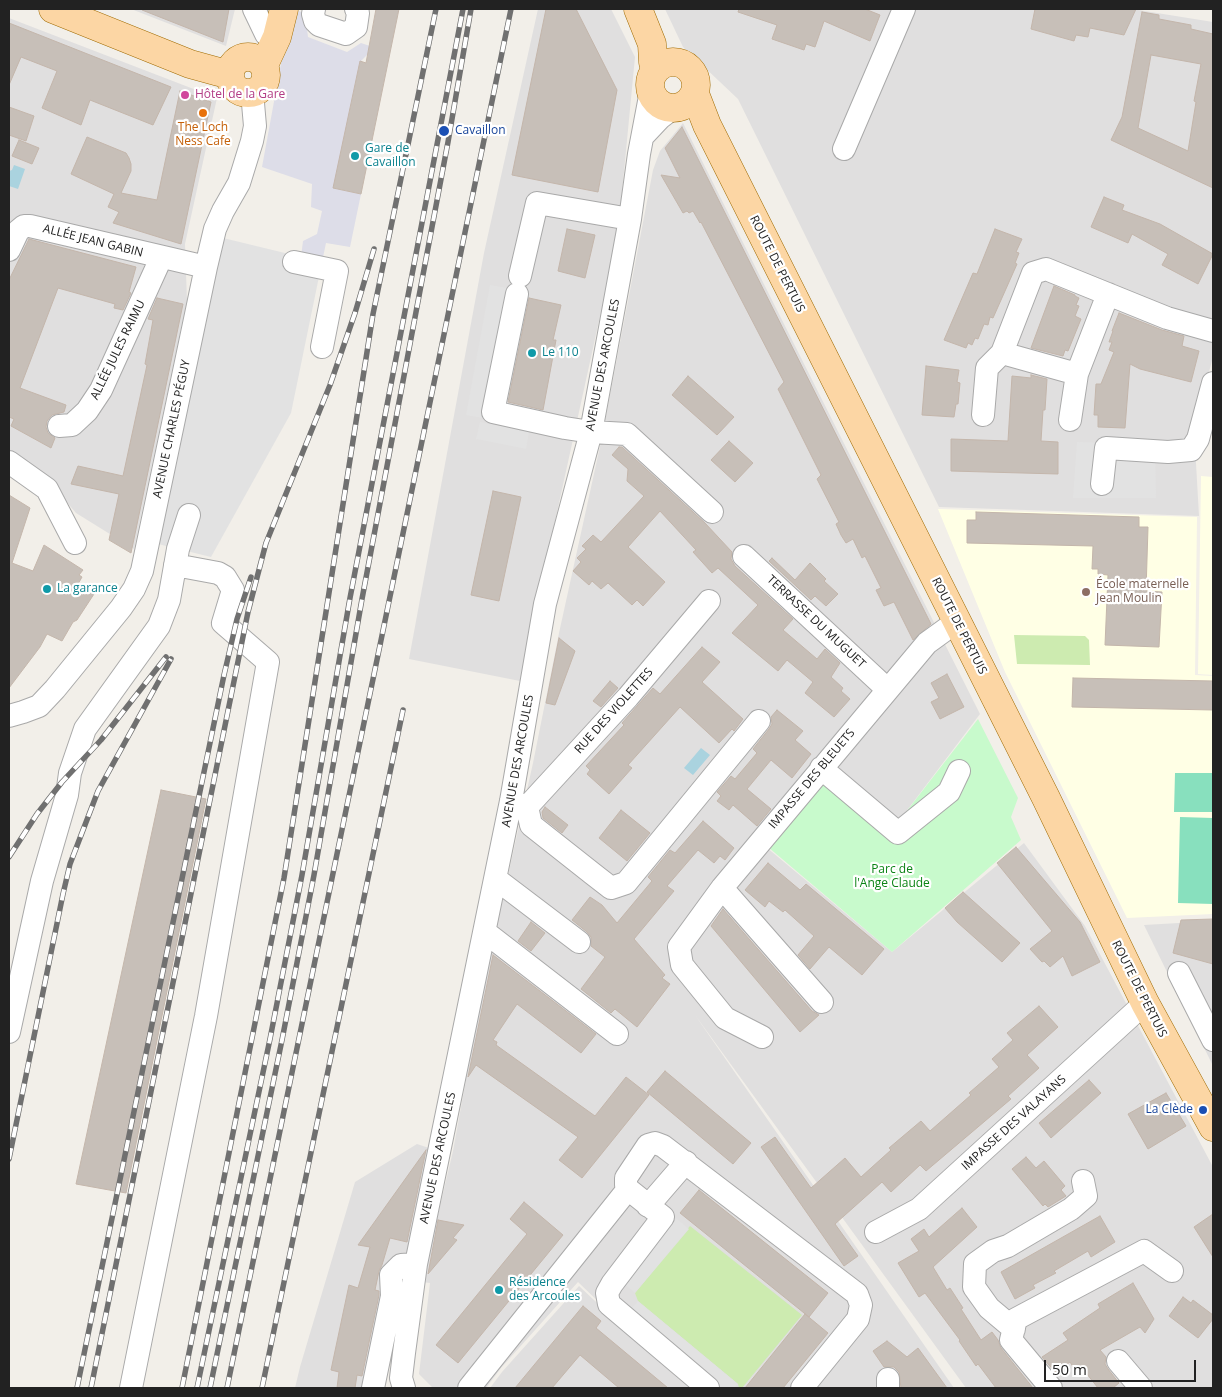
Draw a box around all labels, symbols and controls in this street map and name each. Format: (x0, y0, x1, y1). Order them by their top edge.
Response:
place label: Hôtel de la Gare (195, 88, 285, 102)
marker: Hôtel de la Gare (179, 89, 191, 101)
marker: The Loch Ness Cafe (197, 107, 209, 119)
place label: The Loch Ness Cafe (175, 121, 231, 149)
marker: Cavaillon (437, 124, 451, 138)
place label: Cavaillon (455, 124, 506, 138)
place label: Gare de Cavaillon (365, 142, 416, 170)
marker: Gare de Cavaillon (349, 150, 361, 162)
street label: ROUTE DE PERTUIS (746, 213, 808, 315)
street label: ALLÉE JEAN GABIN (41, 222, 145, 260)
street label: ALLÉE JULES RAIMU (88, 298, 148, 402)
street label: AVENUE DES ARCOULES (583, 298, 623, 432)
place label: Le 110 (542, 346, 579, 360)
marker: Le 110 (526, 347, 538, 359)
street label: AVENUE CHARLES PÉGUY (150, 359, 194, 499)
street label: TERRASSE DU MUGUET (764, 573, 868, 671)
street label: ROUTE DE PERTUIS (928, 575, 990, 677)
place label: École maternelle Jean Moulin (1096, 578, 1189, 606)
place label: La garance (57, 582, 118, 596)
marker: La garance (41, 583, 53, 595)
marker: École maternelle Jean Moulin (1080, 586, 1092, 598)
street label: RUE DES VIOLETTES (572, 665, 656, 757)
street label: AVENUE DES ARCOULES (499, 694, 537, 828)
street label: IMPASSE DES BLEUETS (766, 726, 858, 832)
park label: Parc de l'Ange Claude (854, 863, 930, 891)
street label: ROUTE DE PERTUIS (1108, 938, 1170, 1040)
street label: IMPASSE DES VALAYANS (959, 1072, 1069, 1174)
street label: AVENUE DES ARCOULES (417, 1091, 459, 1225)
place label: La Clède (1146, 1103, 1193, 1117)
marker: La Clède (1197, 1104, 1209, 1116)
place label: Résidence des Arcoules (509, 1276, 580, 1304)
marker: Résidence des Arcoules (493, 1284, 505, 1296)
scale bar (1047, 1350, 1200, 1382)
text: 50 m (1052, 1359, 1087, 1379)

